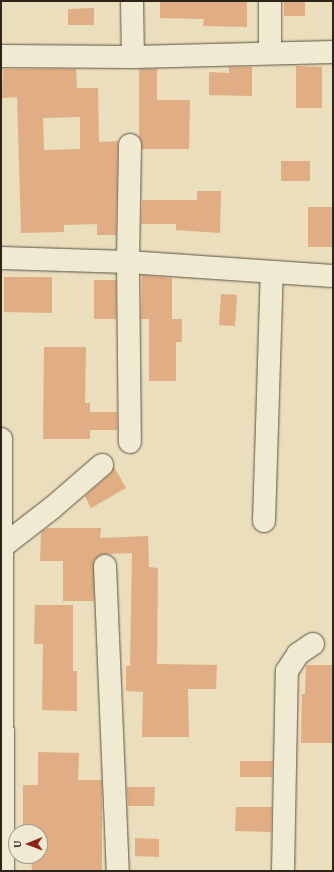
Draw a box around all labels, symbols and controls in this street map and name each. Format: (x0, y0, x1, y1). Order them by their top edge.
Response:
north arrow (8, 824, 48, 864)
text: U (9, 840, 25, 848)

